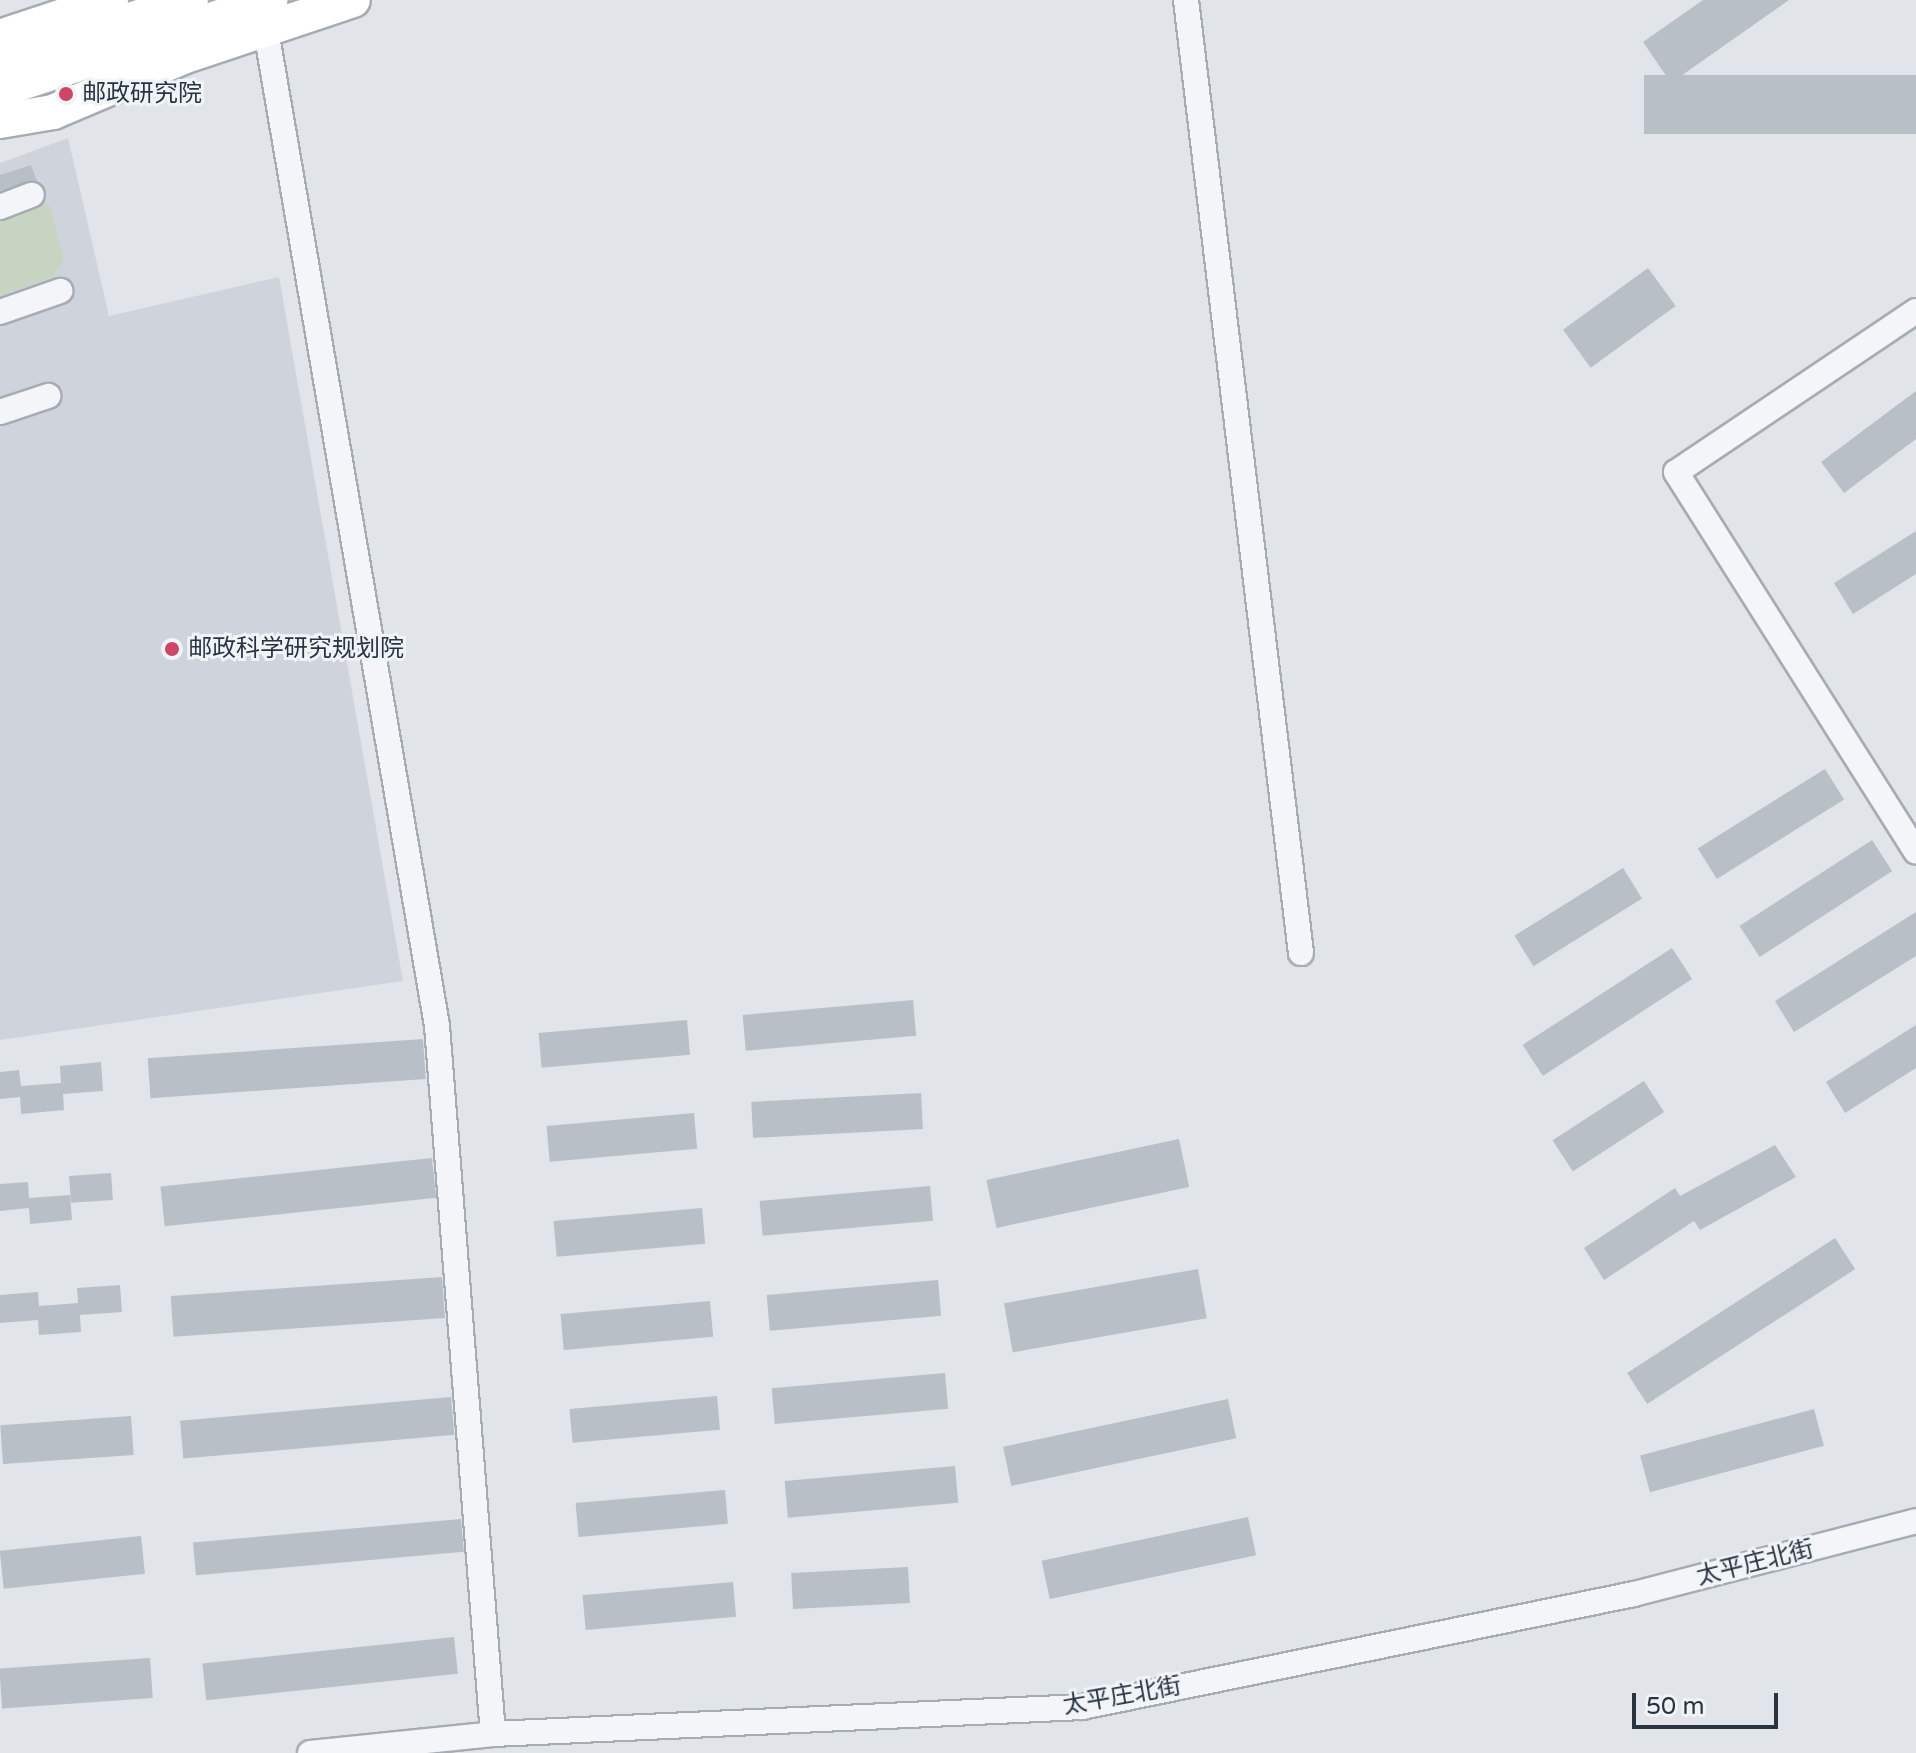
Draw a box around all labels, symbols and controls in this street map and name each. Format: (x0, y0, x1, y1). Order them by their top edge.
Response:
place label: 邮政研究院 (82, 80, 202, 108)
marker: 邮政研究院 (57, 85, 75, 103)
place label: 邮政科学研究规划院 (188, 635, 404, 663)
marker: 邮政科学研究规划院 (163, 640, 181, 658)
street label: 太平庄北街 (1693, 1535, 1817, 1591)
street label: 太平庄北街 (1060, 1671, 1184, 1721)
scale bar (1636, 1677, 1782, 1727)
text: 50 m (1646, 1692, 1704, 1721)

